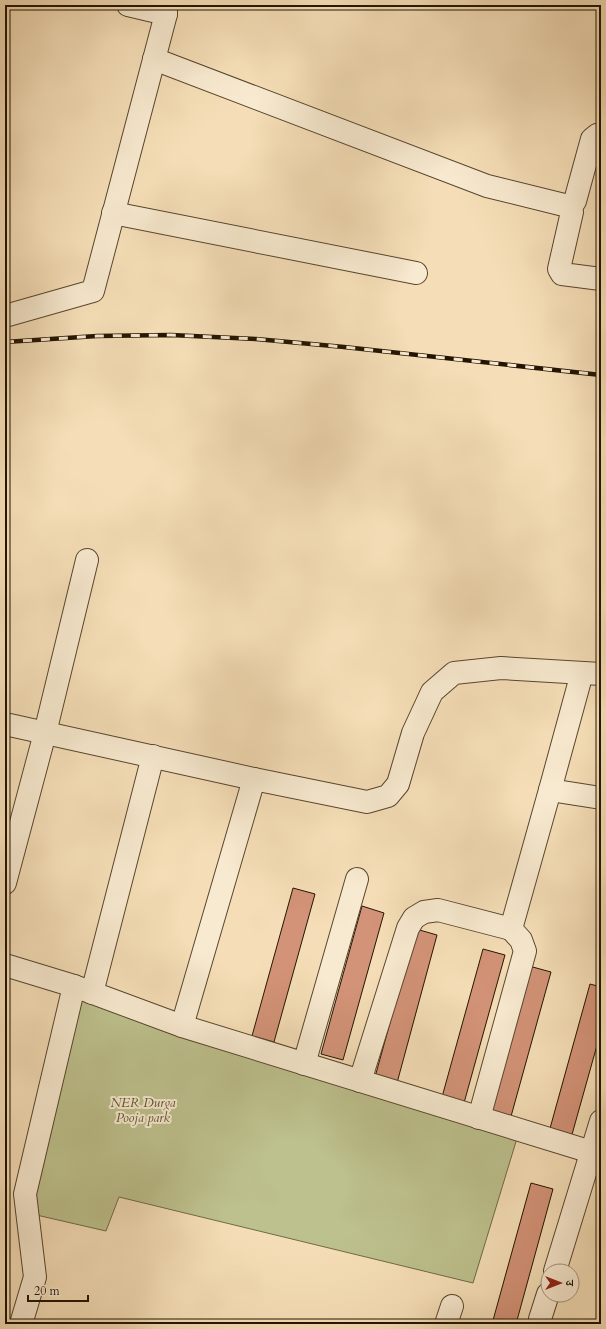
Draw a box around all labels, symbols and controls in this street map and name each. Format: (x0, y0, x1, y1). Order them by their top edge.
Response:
park label: NER Durga Pooja park (110, 1094, 176, 1127)
north arrow (540, 1263, 580, 1303)
scale bar (28, 1277, 88, 1303)
text: उ (562, 1279, 577, 1287)
text: 20 m (34, 1283, 61, 1299)

